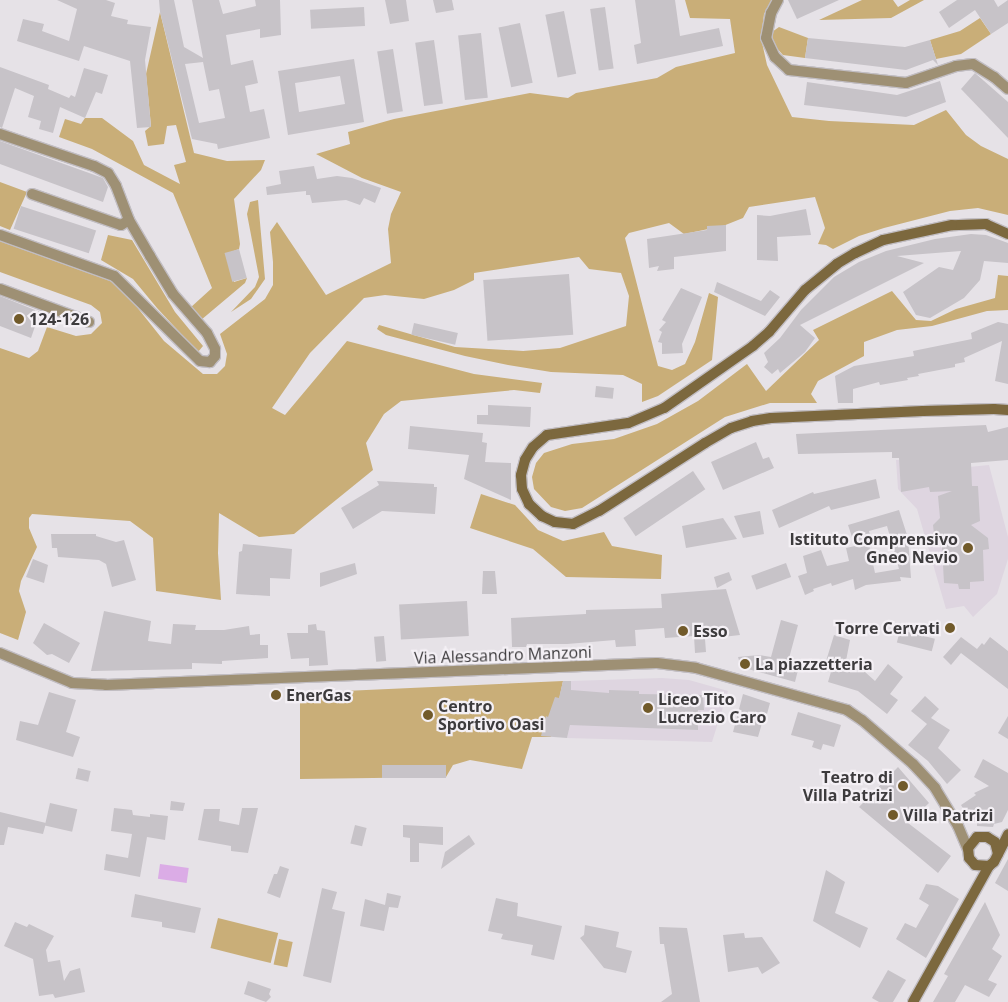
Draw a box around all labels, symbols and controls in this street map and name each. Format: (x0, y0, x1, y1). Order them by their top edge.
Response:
place label: 124-126 (29, 309, 89, 329)
marker: 124-126 (13, 313, 25, 325)
place label: Istituto Comprensivo Gneo Nevio (789, 529, 958, 567)
marker: Istituto Comprensivo Gneo Nevio (962, 542, 974, 554)
place label: Torre Cervati (835, 618, 940, 638)
place label: Esso (693, 621, 728, 641)
marker: Torre Cervati (944, 622, 956, 634)
marker: Esso (677, 625, 689, 637)
street label: Via Alessandro Manzoni (414, 642, 592, 668)
place label: La piazzetteria (755, 654, 873, 674)
marker: La piazzetteria (739, 658, 751, 670)
place label: EnerGas (286, 685, 351, 705)
marker: EnerGas (270, 689, 282, 701)
place label: Liceo Tito Lucrezio Caro (658, 689, 766, 727)
place label: Centro Sportivo Oasi (438, 696, 544, 734)
marker: Liceo Tito Lucrezio Caro (642, 702, 654, 714)
marker: Centro Sportivo Oasi (422, 709, 434, 721)
place label: Teatro di Villa Patrizi (803, 767, 893, 805)
marker: Teatro di Villa Patrizi (897, 780, 909, 792)
place label: Villa Patrizi (903, 805, 993, 825)
marker: Villa Patrizi (887, 809, 899, 821)

